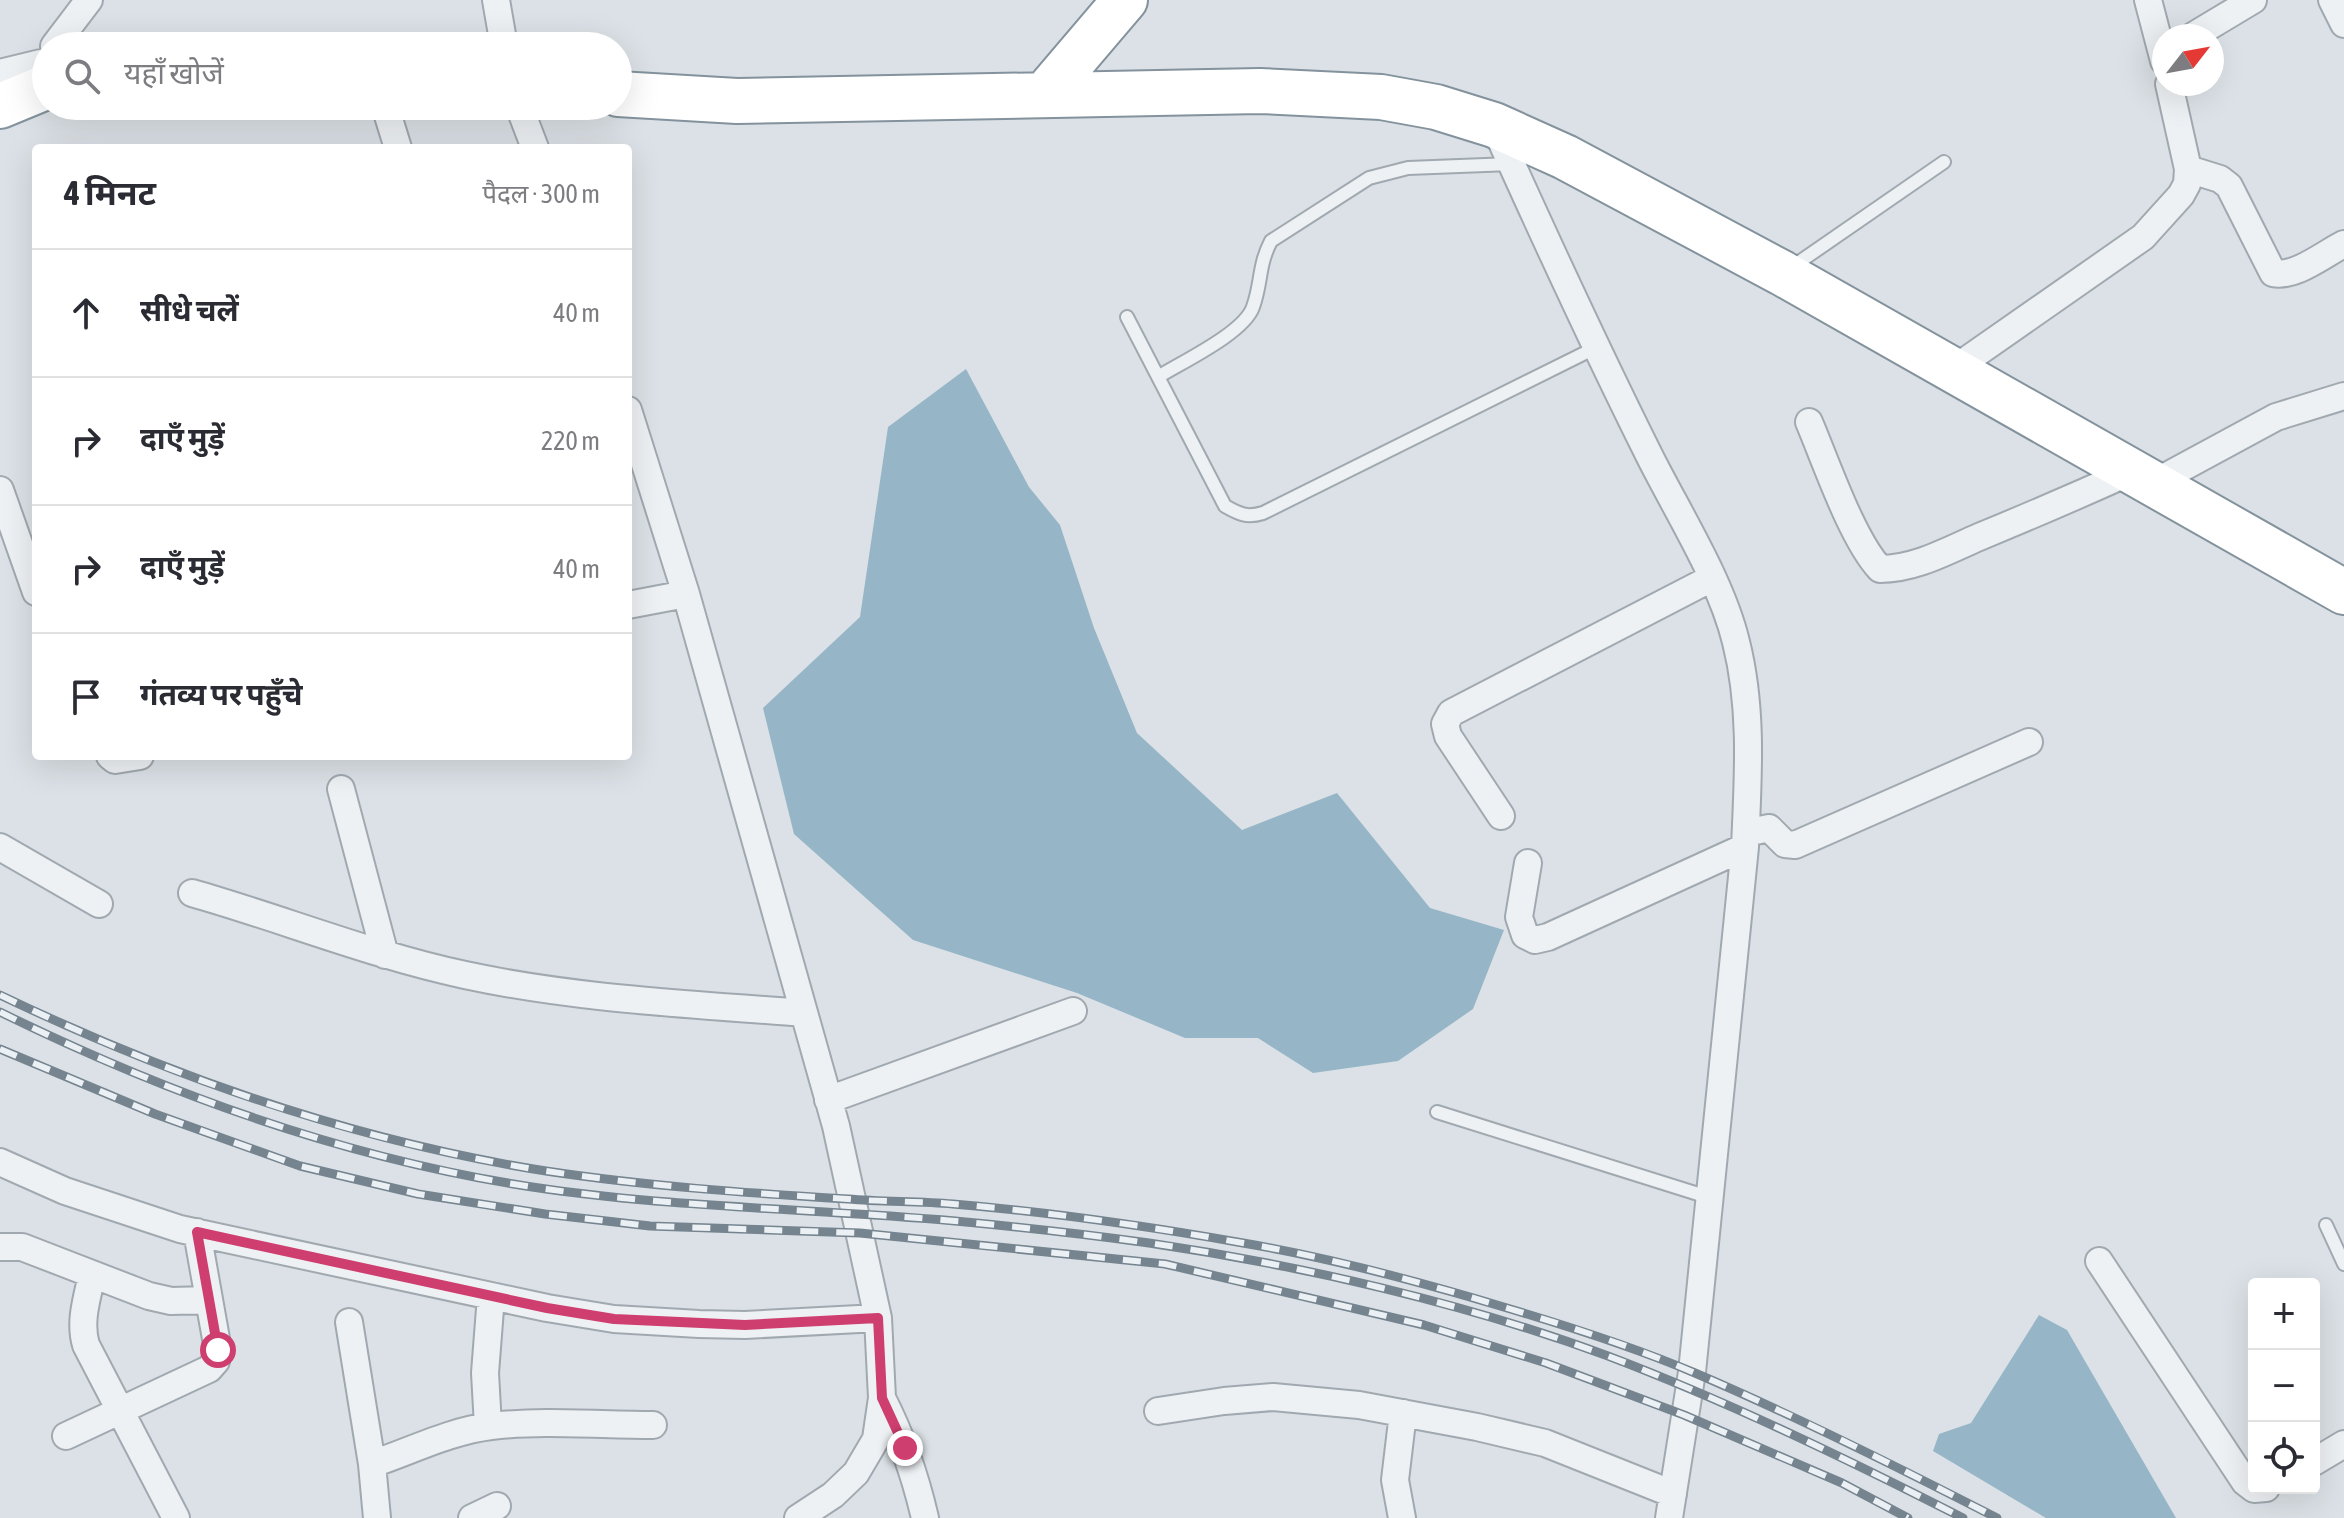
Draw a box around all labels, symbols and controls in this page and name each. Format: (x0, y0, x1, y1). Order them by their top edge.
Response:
north arrow (2152, 24, 2224, 96)
search box (32, 32, 632, 120)
icon: search (60, 54, 104, 98)
text: यहाँ खोजें (124, 56, 224, 90)
text: 4 मिनट (64, 173, 156, 212)
text: पैदल · 300 m (482, 179, 600, 209)
icon: ahead (64, 291, 108, 335)
text: सीधे चलें (140, 293, 239, 327)
text: 40 m (553, 298, 600, 328)
icon: right (64, 419, 108, 463)
text: दाएँ मुड़ें (140, 421, 225, 455)
text: 220 m (541, 426, 600, 456)
icon: right (64, 547, 108, 591)
text: दाएँ मुड़ें (140, 549, 225, 583)
text: 40 m (553, 554, 600, 584)
icon: arrive (64, 675, 108, 719)
text: गंतव्य पर पहुँचे (140, 677, 302, 711)
map controls (2248, 1278, 2320, 1494)
button: + (2248, 1278, 2320, 1350)
route start (200, 1332, 236, 1368)
button: − (2248, 1350, 2320, 1422)
button: locate (2248, 1422, 2320, 1494)
route end (887, 1430, 923, 1466)

